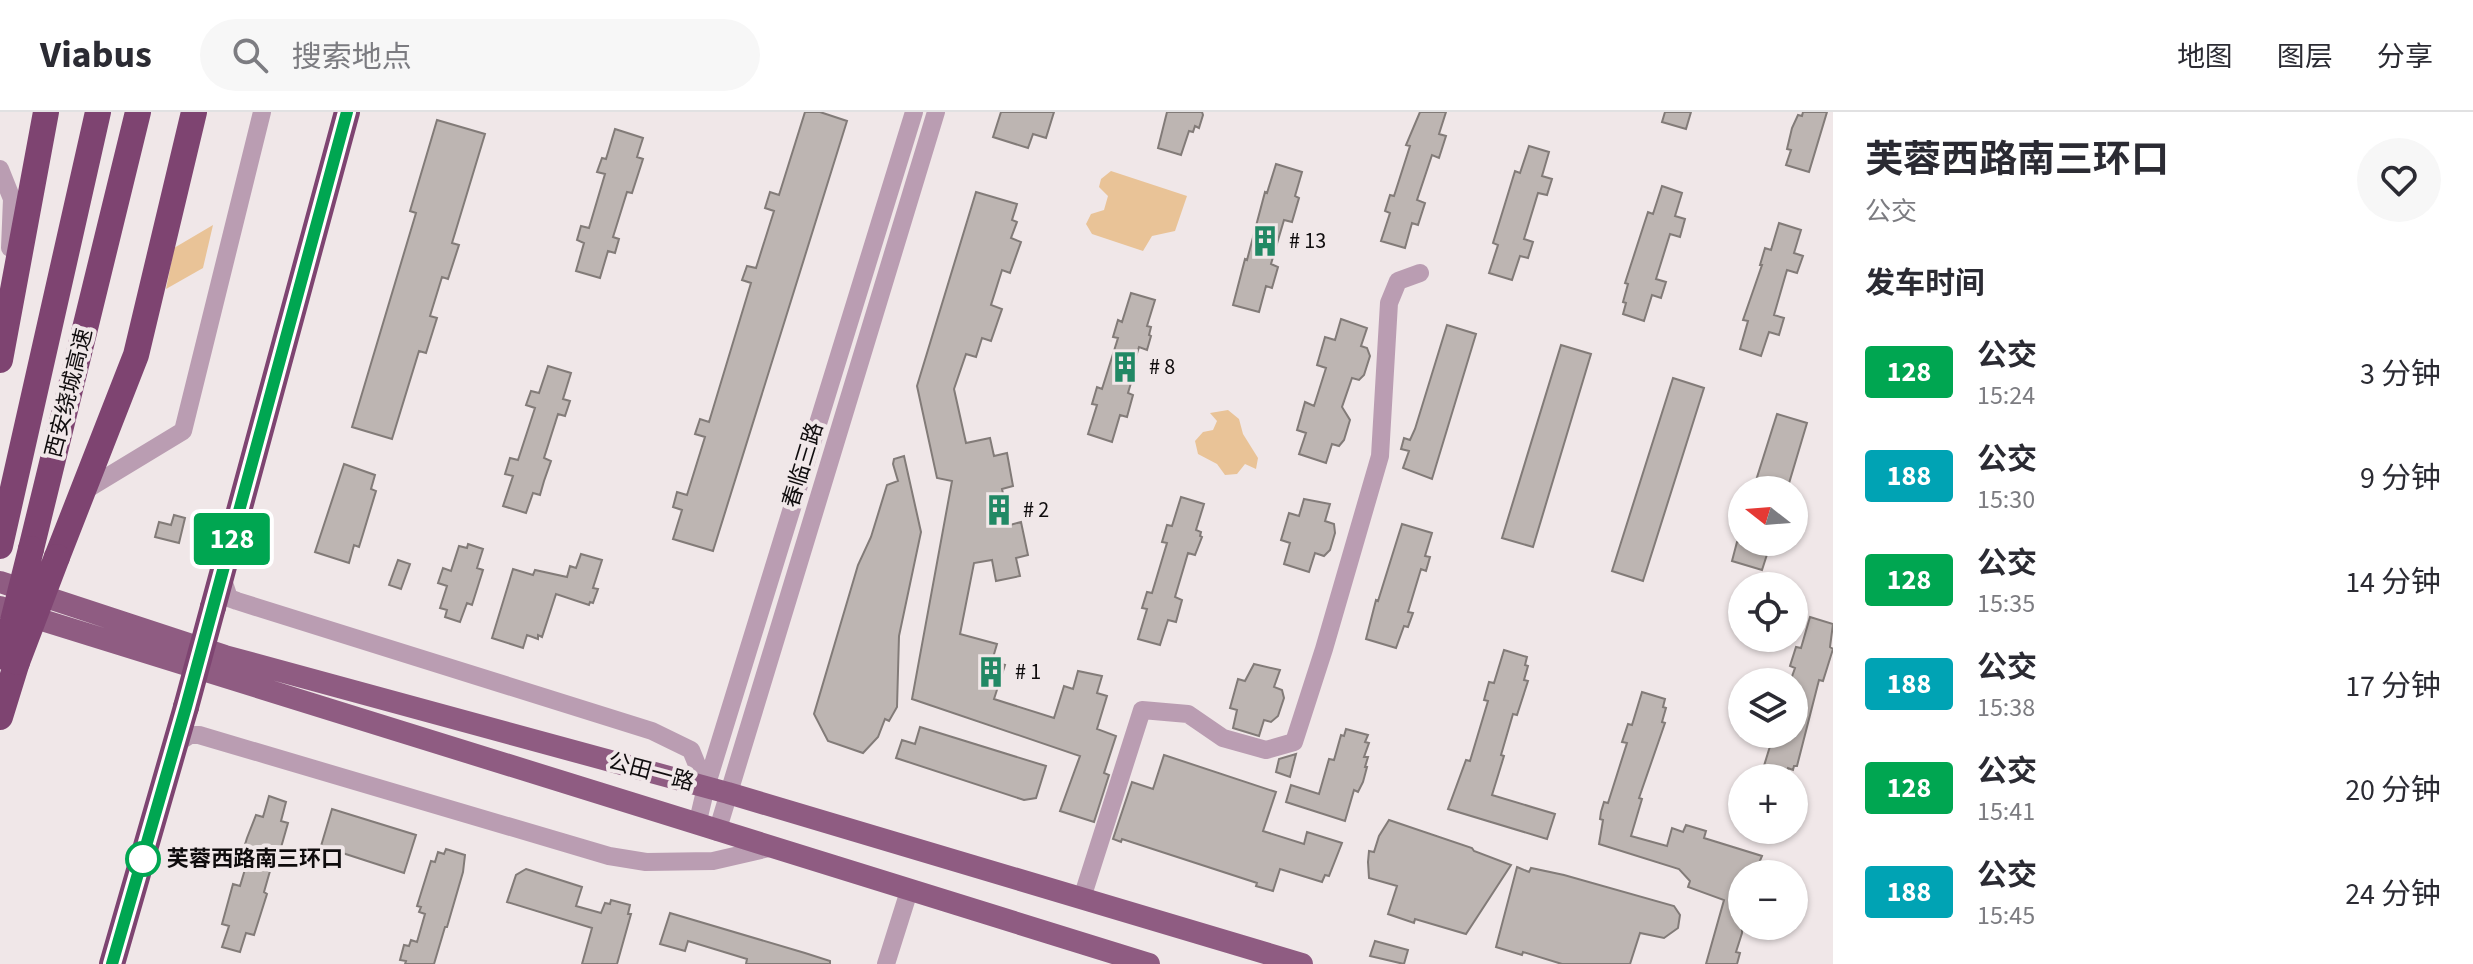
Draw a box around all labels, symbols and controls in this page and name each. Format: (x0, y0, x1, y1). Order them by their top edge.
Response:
search box (200, 19, 760, 91)
text: Viabus (40, 28, 152, 82)
icon: search (228, 33, 272, 77)
text: 搜索地点 (292, 36, 412, 79)
text: 地图 (2177, 37, 2233, 77)
text: 图层 (2277, 37, 2333, 77)
text: 分享 (2377, 37, 2433, 77)
text: 芙蓉西路南三环口 (1865, 133, 2169, 187)
button: heart (2357, 138, 2441, 222)
text: 公交 (1865, 193, 1917, 230)
building icon: # 13 (1248, 224, 1282, 258)
place label: # 13 (1289, 225, 1326, 257)
text: 发车时间 (1865, 262, 1985, 305)
street label: 西安绕城高速 (38, 325, 100, 461)
text: 公交 (1977, 334, 2037, 377)
building icon: # 8 (1108, 350, 1142, 384)
place label: # 8 (1149, 351, 1175, 383)
text: 128 (1887, 352, 1931, 392)
text: 3 分钟 (2360, 353, 2441, 396)
text: 15:24 (1977, 377, 2035, 414)
street label: 春临三路 (775, 418, 831, 512)
text: 公交 (1977, 438, 2037, 481)
text: 188 (1887, 456, 1931, 496)
text: 9 分钟 (2360, 457, 2441, 500)
north arrow (1728, 476, 1808, 556)
map controls (1728, 476, 1808, 940)
text: 15:30 (1977, 481, 2035, 518)
building icon: # 2 (982, 493, 1016, 527)
place label: # 2 (1023, 494, 1049, 526)
line badge: 128 (186, 513, 278, 565)
text: 128 (210, 519, 254, 559)
text: 公交 (1977, 542, 2037, 585)
text: 128 (1887, 560, 1931, 600)
text: 14 分钟 (2345, 561, 2441, 604)
button: locate (1728, 572, 1808, 652)
text: 15:35 (1977, 585, 2035, 622)
text: 公交 (1977, 646, 2037, 689)
building icon: # 1 (974, 655, 1008, 689)
place label: # 1 (1015, 656, 1041, 688)
text: 188 (1887, 664, 1931, 704)
text: 17 分钟 (2345, 665, 2441, 708)
button: layers (1728, 668, 1808, 748)
text: 15:38 (1977, 689, 2035, 726)
street label: 公田一路 (604, 745, 698, 799)
text: 公交 (1977, 750, 2037, 793)
button: + (1728, 764, 1808, 844)
text: 128 (1887, 768, 1931, 808)
text: 20 分钟 (2345, 769, 2441, 812)
text: 15:41 (1977, 793, 2035, 830)
marker: 芙蓉西路南三环口 (126, 842, 160, 876)
place label: 芙蓉西路南三环口 (167, 843, 343, 875)
text: 公交 (1977, 854, 2037, 897)
button: − (1728, 860, 1808, 940)
text: 188 (1887, 872, 1931, 912)
text: 24 分钟 (2345, 873, 2441, 916)
text: 15:45 (1977, 897, 2035, 934)

